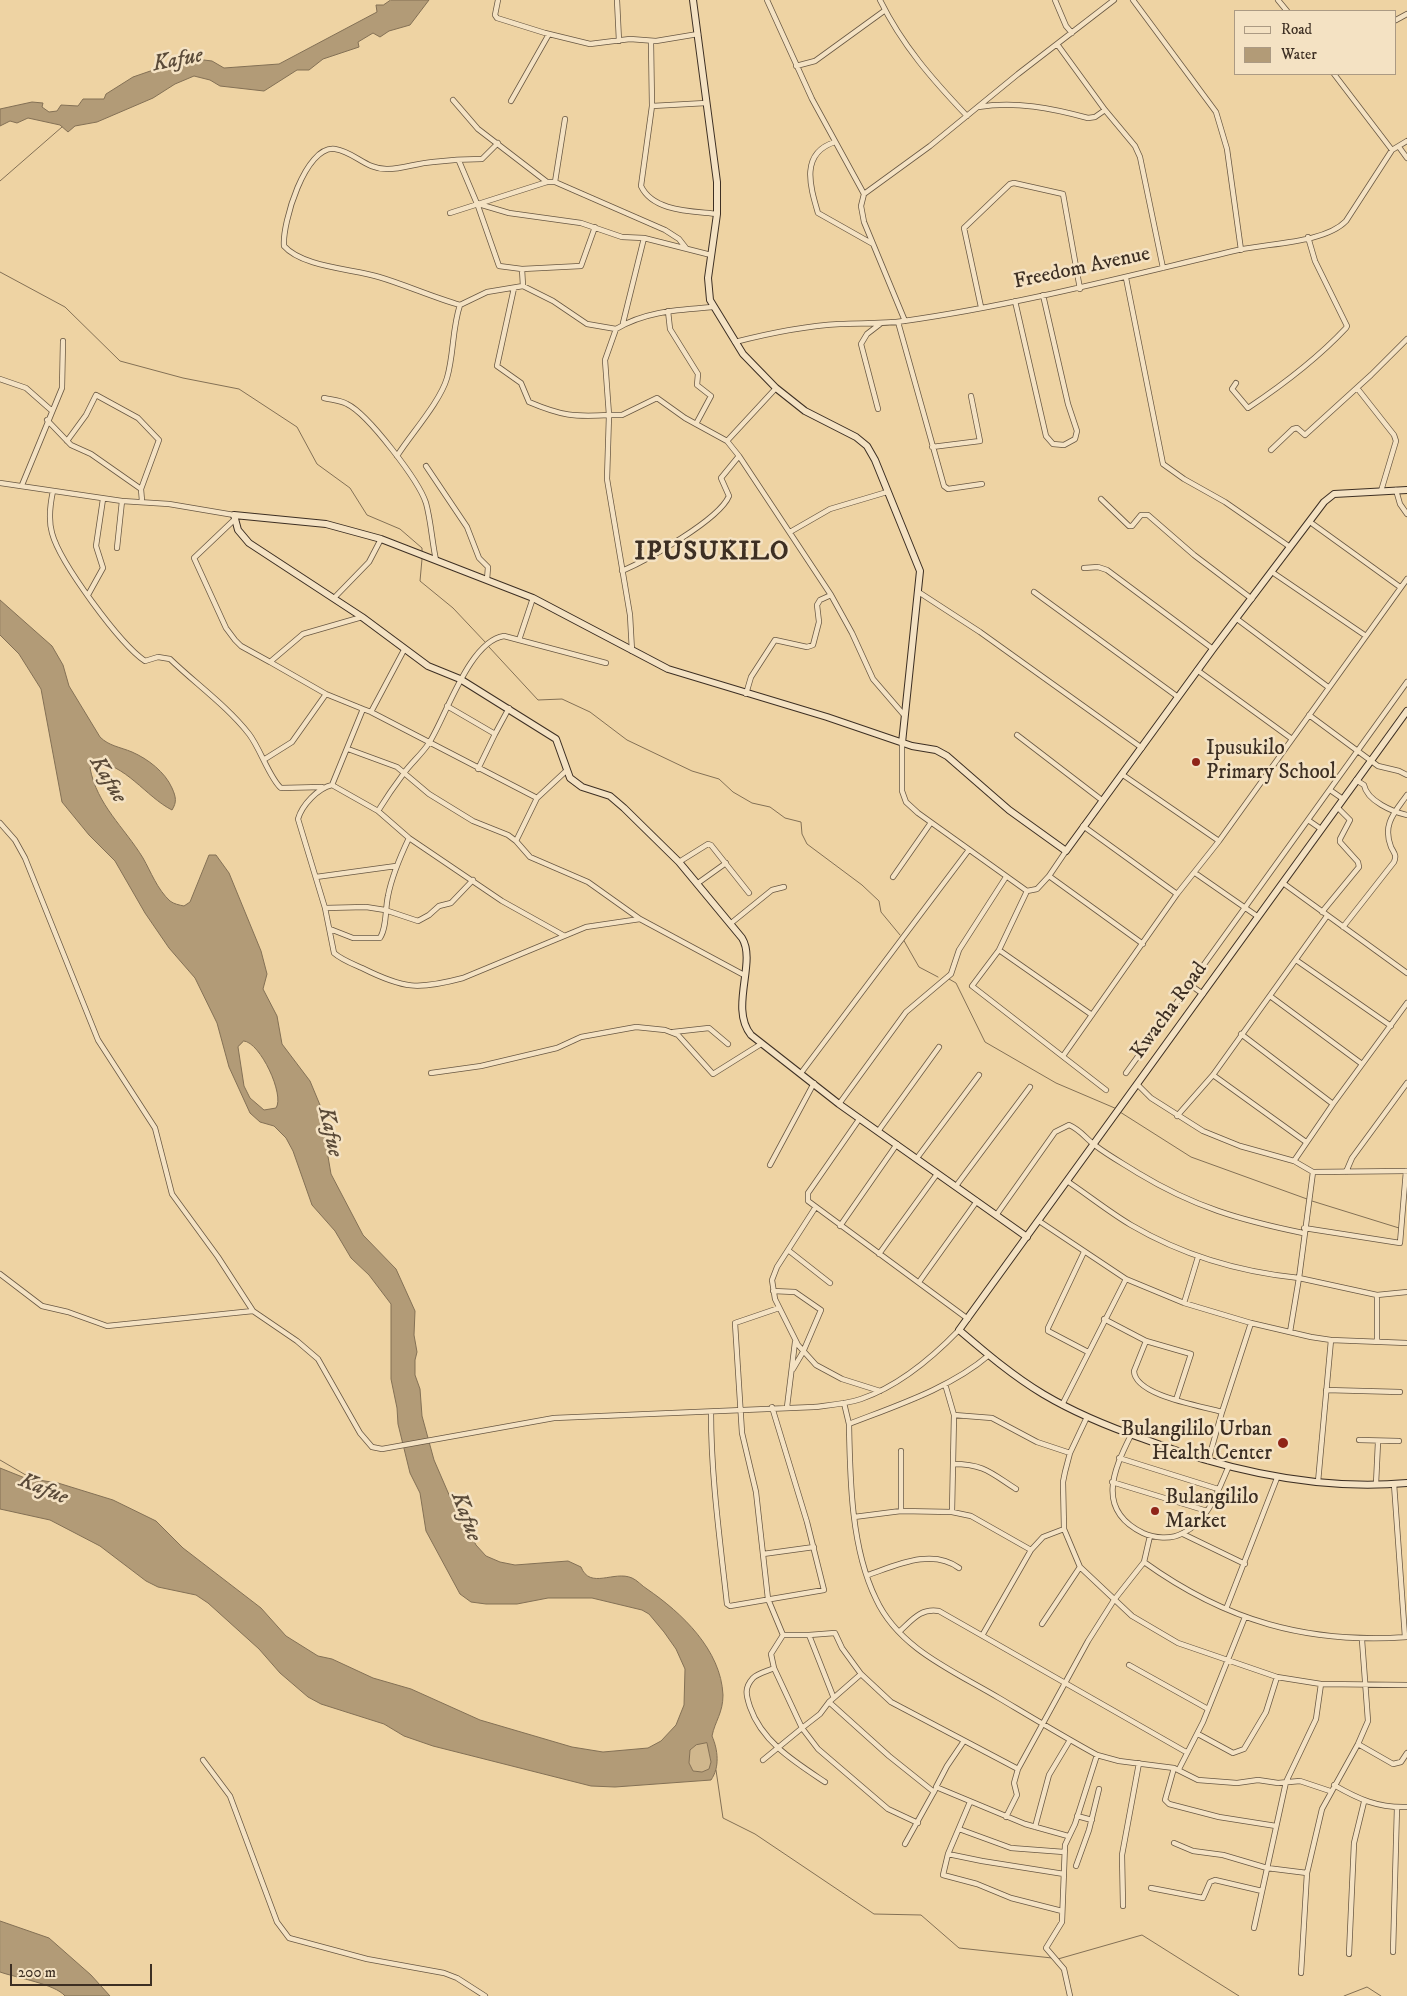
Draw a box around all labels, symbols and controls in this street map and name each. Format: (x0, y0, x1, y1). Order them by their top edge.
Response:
legend (1234, 10, 1397, 75)
text: Road (1281, 20, 1312, 39)
water label: Kafue (151, 43, 205, 79)
text: Water (1281, 45, 1317, 64)
street label: Freedom Avenue (1012, 242, 1152, 296)
district label: IPUSUKILO (633, 538, 791, 570)
place label: Ipusukilo Primary School (1206, 737, 1336, 787)
water label: Kafue (83, 752, 131, 808)
marker: Ipusukilo Primary School (1190, 756, 1202, 768)
street label: Kwacha Road (1126, 958, 1214, 1064)
water label: Kafue (311, 1105, 347, 1159)
place label: Bulangililo Urban Health Center (1121, 1418, 1272, 1468)
marker: Bulangililo Urban Health Center (1276, 1436, 1290, 1450)
water label: Kafue (15, 1468, 71, 1512)
place label: Bulangililo Market (1165, 1486, 1258, 1536)
water label: Kafue (444, 1489, 486, 1545)
marker: Bulangililo Market (1149, 1505, 1161, 1517)
scale bar (12, 1954, 155, 1986)
text: 200 m (18, 1963, 56, 1982)

